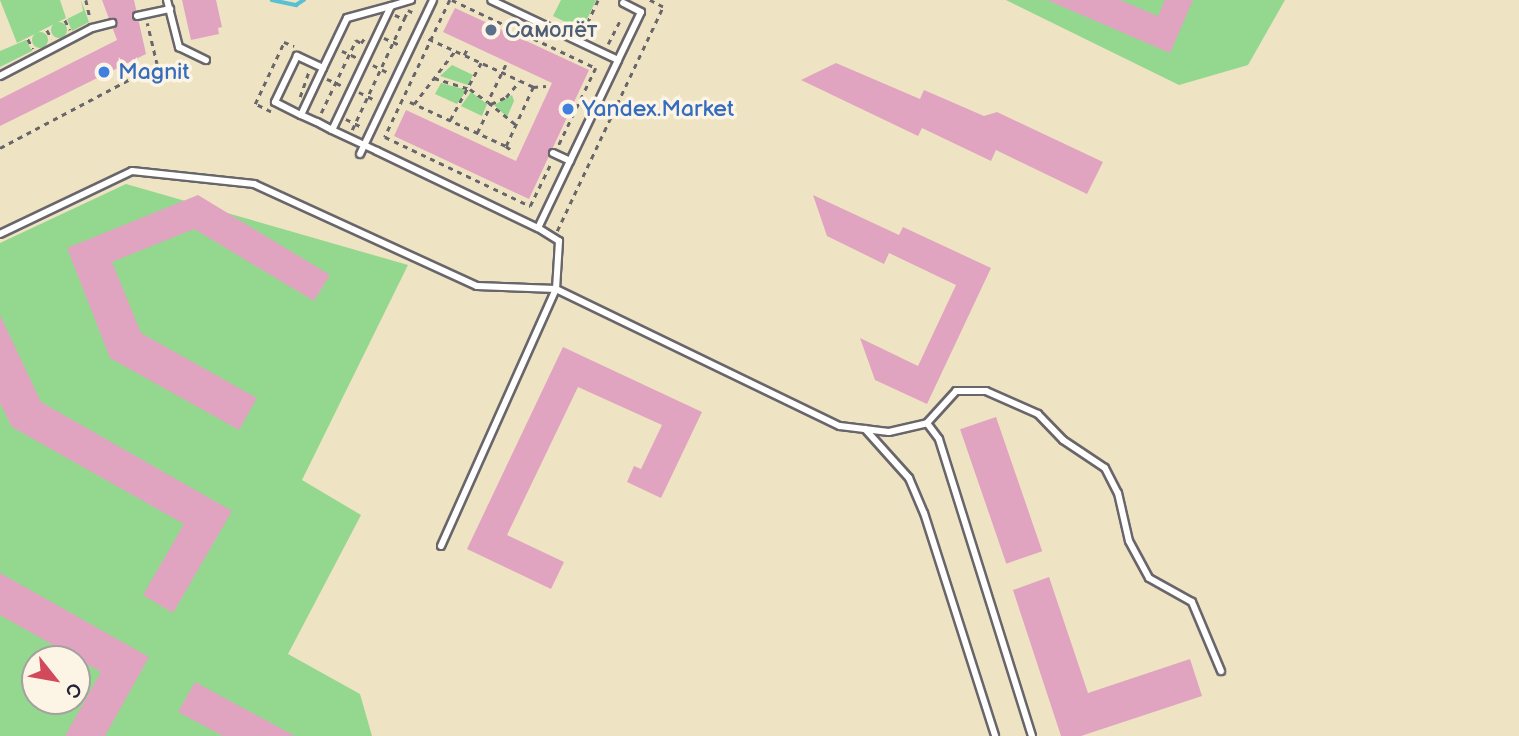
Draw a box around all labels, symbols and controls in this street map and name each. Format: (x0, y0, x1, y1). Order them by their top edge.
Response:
place label: Самолёт (505, 16, 598, 44)
marker: Самолёт (483, 22, 499, 38)
place label: Magnit (118, 58, 190, 86)
marker: Magnit (96, 64, 112, 80)
place label: Yandex.Market (582, 95, 734, 123)
marker: Yandex.Market (560, 101, 576, 117)
north arrow (21, 645, 91, 715)
text: С (59, 678, 86, 702)

